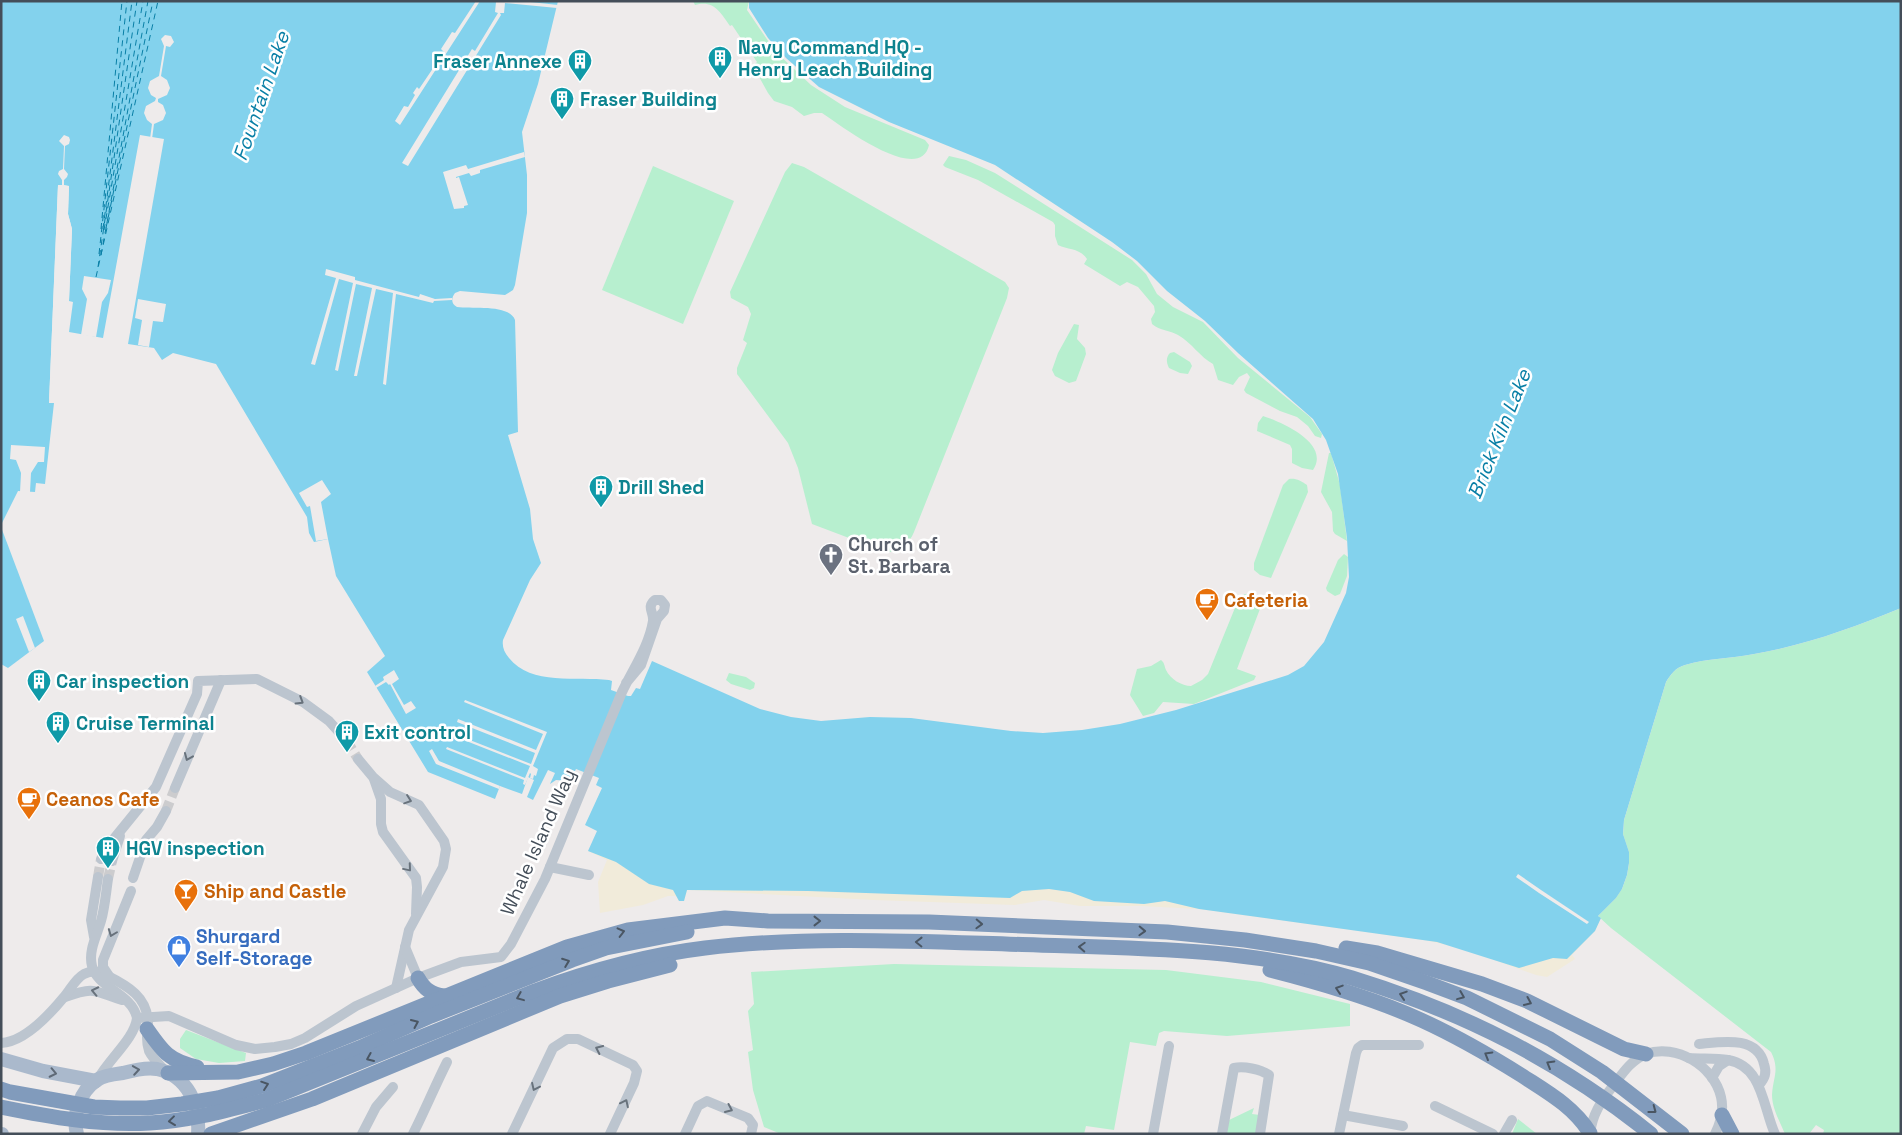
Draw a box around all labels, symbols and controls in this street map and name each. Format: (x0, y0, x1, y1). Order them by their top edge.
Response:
water label: Fountain Lake (227, 27, 296, 164)
place label: Navy Command HQ - Henry Leach Building (738, 35, 932, 82)
building icon: Navy Command HQ - Henry Leach Building (707, 45, 733, 79)
building icon: Fraser Annexe (567, 48, 593, 82)
place label: Fraser Annexe (433, 49, 562, 74)
building icon: Fraser Building (549, 86, 575, 120)
place label: Fraser Building (580, 87, 717, 112)
water label: Brick Kiln Lake (1461, 364, 1537, 503)
building icon: Drill Shed (588, 474, 614, 508)
place label: Drill Shed (618, 475, 704, 500)
place label: Church of St. Barbara (848, 532, 951, 579)
church icon: Church of St. Barbara (818, 542, 844, 576)
cafe icon: Cafeteria (1194, 587, 1220, 621)
place label: Cafeteria (1224, 588, 1308, 613)
building icon: Car inspection (26, 668, 52, 702)
place label: Car inspection (56, 669, 189, 694)
one-way arrow (295, 694, 304, 704)
building icon: Cruise Terminal (45, 710, 71, 744)
place label: Cruise Terminal (76, 711, 215, 736)
building icon: Exit control (334, 719, 360, 753)
place label: Exit control (364, 720, 471, 745)
one-way arrow (184, 752, 195, 761)
street label: Whale Island Way (495, 765, 581, 919)
cafe icon: Ceanos Cafe (16, 786, 42, 820)
place label: Ceanos Cafe (46, 787, 160, 812)
one-way arrow (403, 794, 412, 804)
building icon: HGV inspection (95, 835, 121, 869)
place label: HGV inspection (126, 836, 265, 861)
one-way arrow (402, 863, 411, 872)
bar icon: Ship and Castle (173, 878, 199, 912)
place label: Ship and Castle (204, 879, 346, 904)
one-way arrow (814, 916, 821, 926)
one-way arrow (976, 919, 984, 930)
place label: Shurgard Self-Storage (196, 924, 313, 971)
one-way arrow (1138, 925, 1146, 936)
one-way arrow (616, 928, 624, 938)
one-way arrow (108, 929, 118, 937)
shop icon: Shurgard Self-Storage (166, 934, 192, 968)
one-way arrow (915, 937, 923, 947)
one-way arrow (1078, 941, 1086, 952)
one-way arrow (561, 958, 569, 968)
one-way arrow (1335, 985, 1343, 995)
one-way arrow (91, 987, 100, 997)
one-way arrow (1456, 990, 1464, 1000)
one-way arrow (516, 991, 525, 1001)
one-way arrow (1399, 991, 1407, 1001)
one-way arrow (1523, 995, 1532, 1006)
one-way arrow (410, 1019, 419, 1029)
one-way arrow (595, 1044, 604, 1055)
one-way arrow (366, 1052, 375, 1063)
one-way arrow (1484, 1052, 1493, 1062)
one-way arrow (1546, 1060, 1555, 1070)
one-way arrow (131, 1066, 140, 1076)
one-way arrow (48, 1067, 57, 1078)
one-way arrow (260, 1080, 268, 1090)
one-way arrow (531, 1082, 541, 1091)
one-way arrow (618, 1099, 629, 1108)
one-way arrow (724, 1103, 733, 1114)
one-way arrow (1647, 1105, 1656, 1113)
one-way arrow (168, 1115, 176, 1126)

